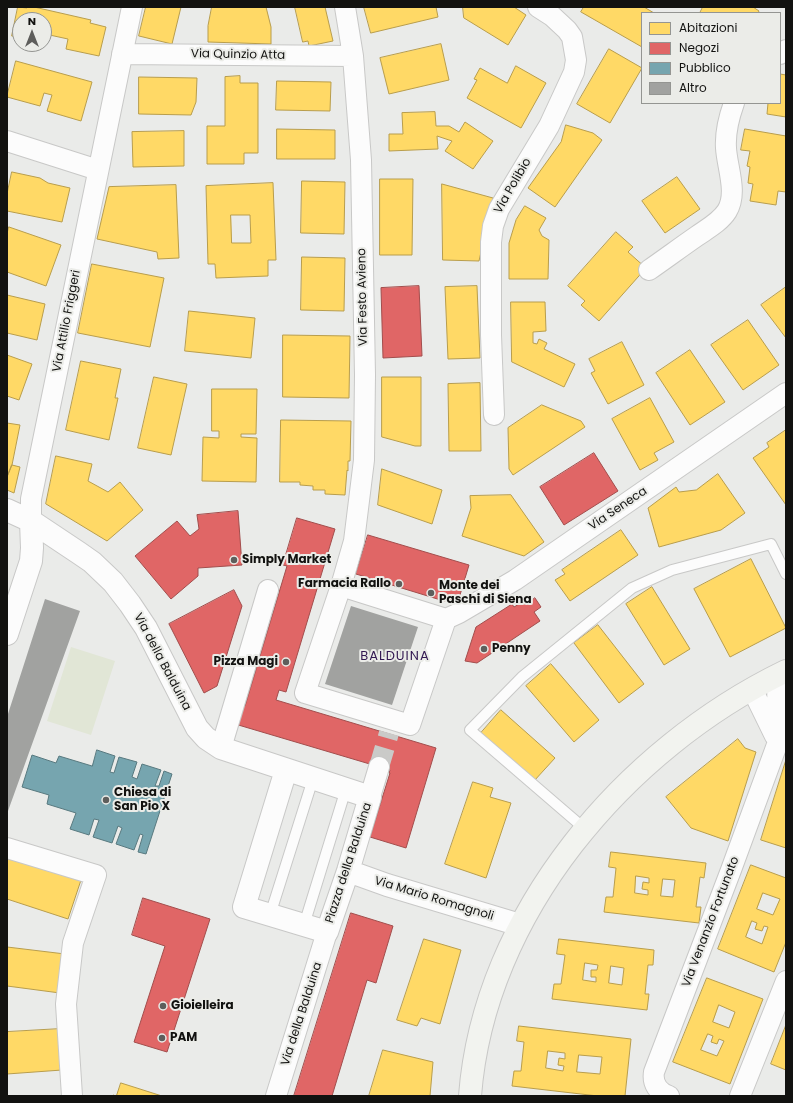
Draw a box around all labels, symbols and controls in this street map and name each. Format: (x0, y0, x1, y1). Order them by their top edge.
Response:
north arrow (12, 12, 52, 52)
legend (641, 12, 781, 104)
text: N (28, 13, 36, 29)
text: Abitazioni (679, 19, 737, 36)
text: Negozi (679, 39, 719, 56)
street label: Via Quinzio Atta (191, 47, 285, 63)
text: Pubblico (679, 59, 731, 76)
text: Altro (679, 79, 707, 96)
street label: Via Polibio (491, 156, 535, 216)
street label: Via Festo Avieno (355, 248, 371, 346)
street label: Via Attilio Friggeri (50, 269, 84, 373)
street label: Via Seneca (586, 484, 650, 534)
place label: Simply Market (242, 553, 331, 567)
marker: Simply Market (229, 555, 239, 565)
place label: Farmacia Rallo (298, 577, 391, 591)
marker: Farmacia Rallo (394, 579, 404, 589)
place label: Monte dei Paschi di Siena (439, 579, 532, 607)
marker: Monte dei Paschi di Siena (426, 588, 436, 598)
street label: Via della Balduina (130, 611, 194, 713)
place label: Penny (492, 642, 531, 656)
marker: Penny (479, 644, 489, 654)
district label: BALDUINA (360, 649, 430, 665)
place label: Pizza Magi (214, 655, 278, 669)
marker: Pizza Magi (281, 657, 291, 667)
place label: Chiesa di San Pio X (114, 786, 171, 814)
marker: Chiesa di San Pio X (101, 795, 111, 805)
street label: Piazza della Balduina (323, 801, 375, 925)
street label: Via Venanzio Fortunato (679, 855, 743, 989)
street label: Via Mario Romagnoli (373, 874, 495, 924)
street label: Via della Balduina (278, 960, 326, 1068)
place label: Gioielleira (171, 999, 234, 1013)
marker: Gioielleira (158, 1001, 168, 1011)
place label: PAM (170, 1031, 197, 1045)
marker: PAM (157, 1033, 167, 1043)

